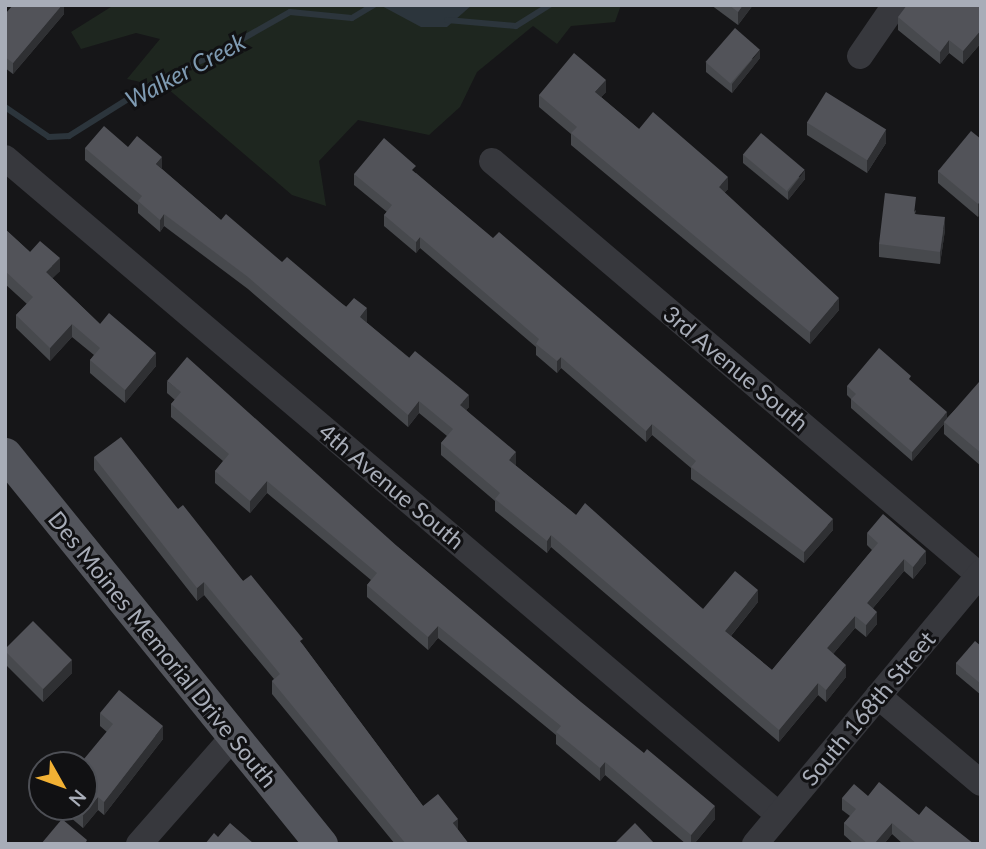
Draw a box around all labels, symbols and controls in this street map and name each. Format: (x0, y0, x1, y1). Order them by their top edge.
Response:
water label: Walker Creek (120, 26, 250, 114)
street label: 3rd Avenue South (658, 299, 814, 437)
street label: 4th Avenue South (314, 417, 470, 555)
street label: Des Moines Memorial Drive South (43, 505, 283, 793)
street label: South 168th Street (795, 625, 941, 791)
north arrow (28, 751, 98, 821)
text: N (64, 786, 91, 812)

